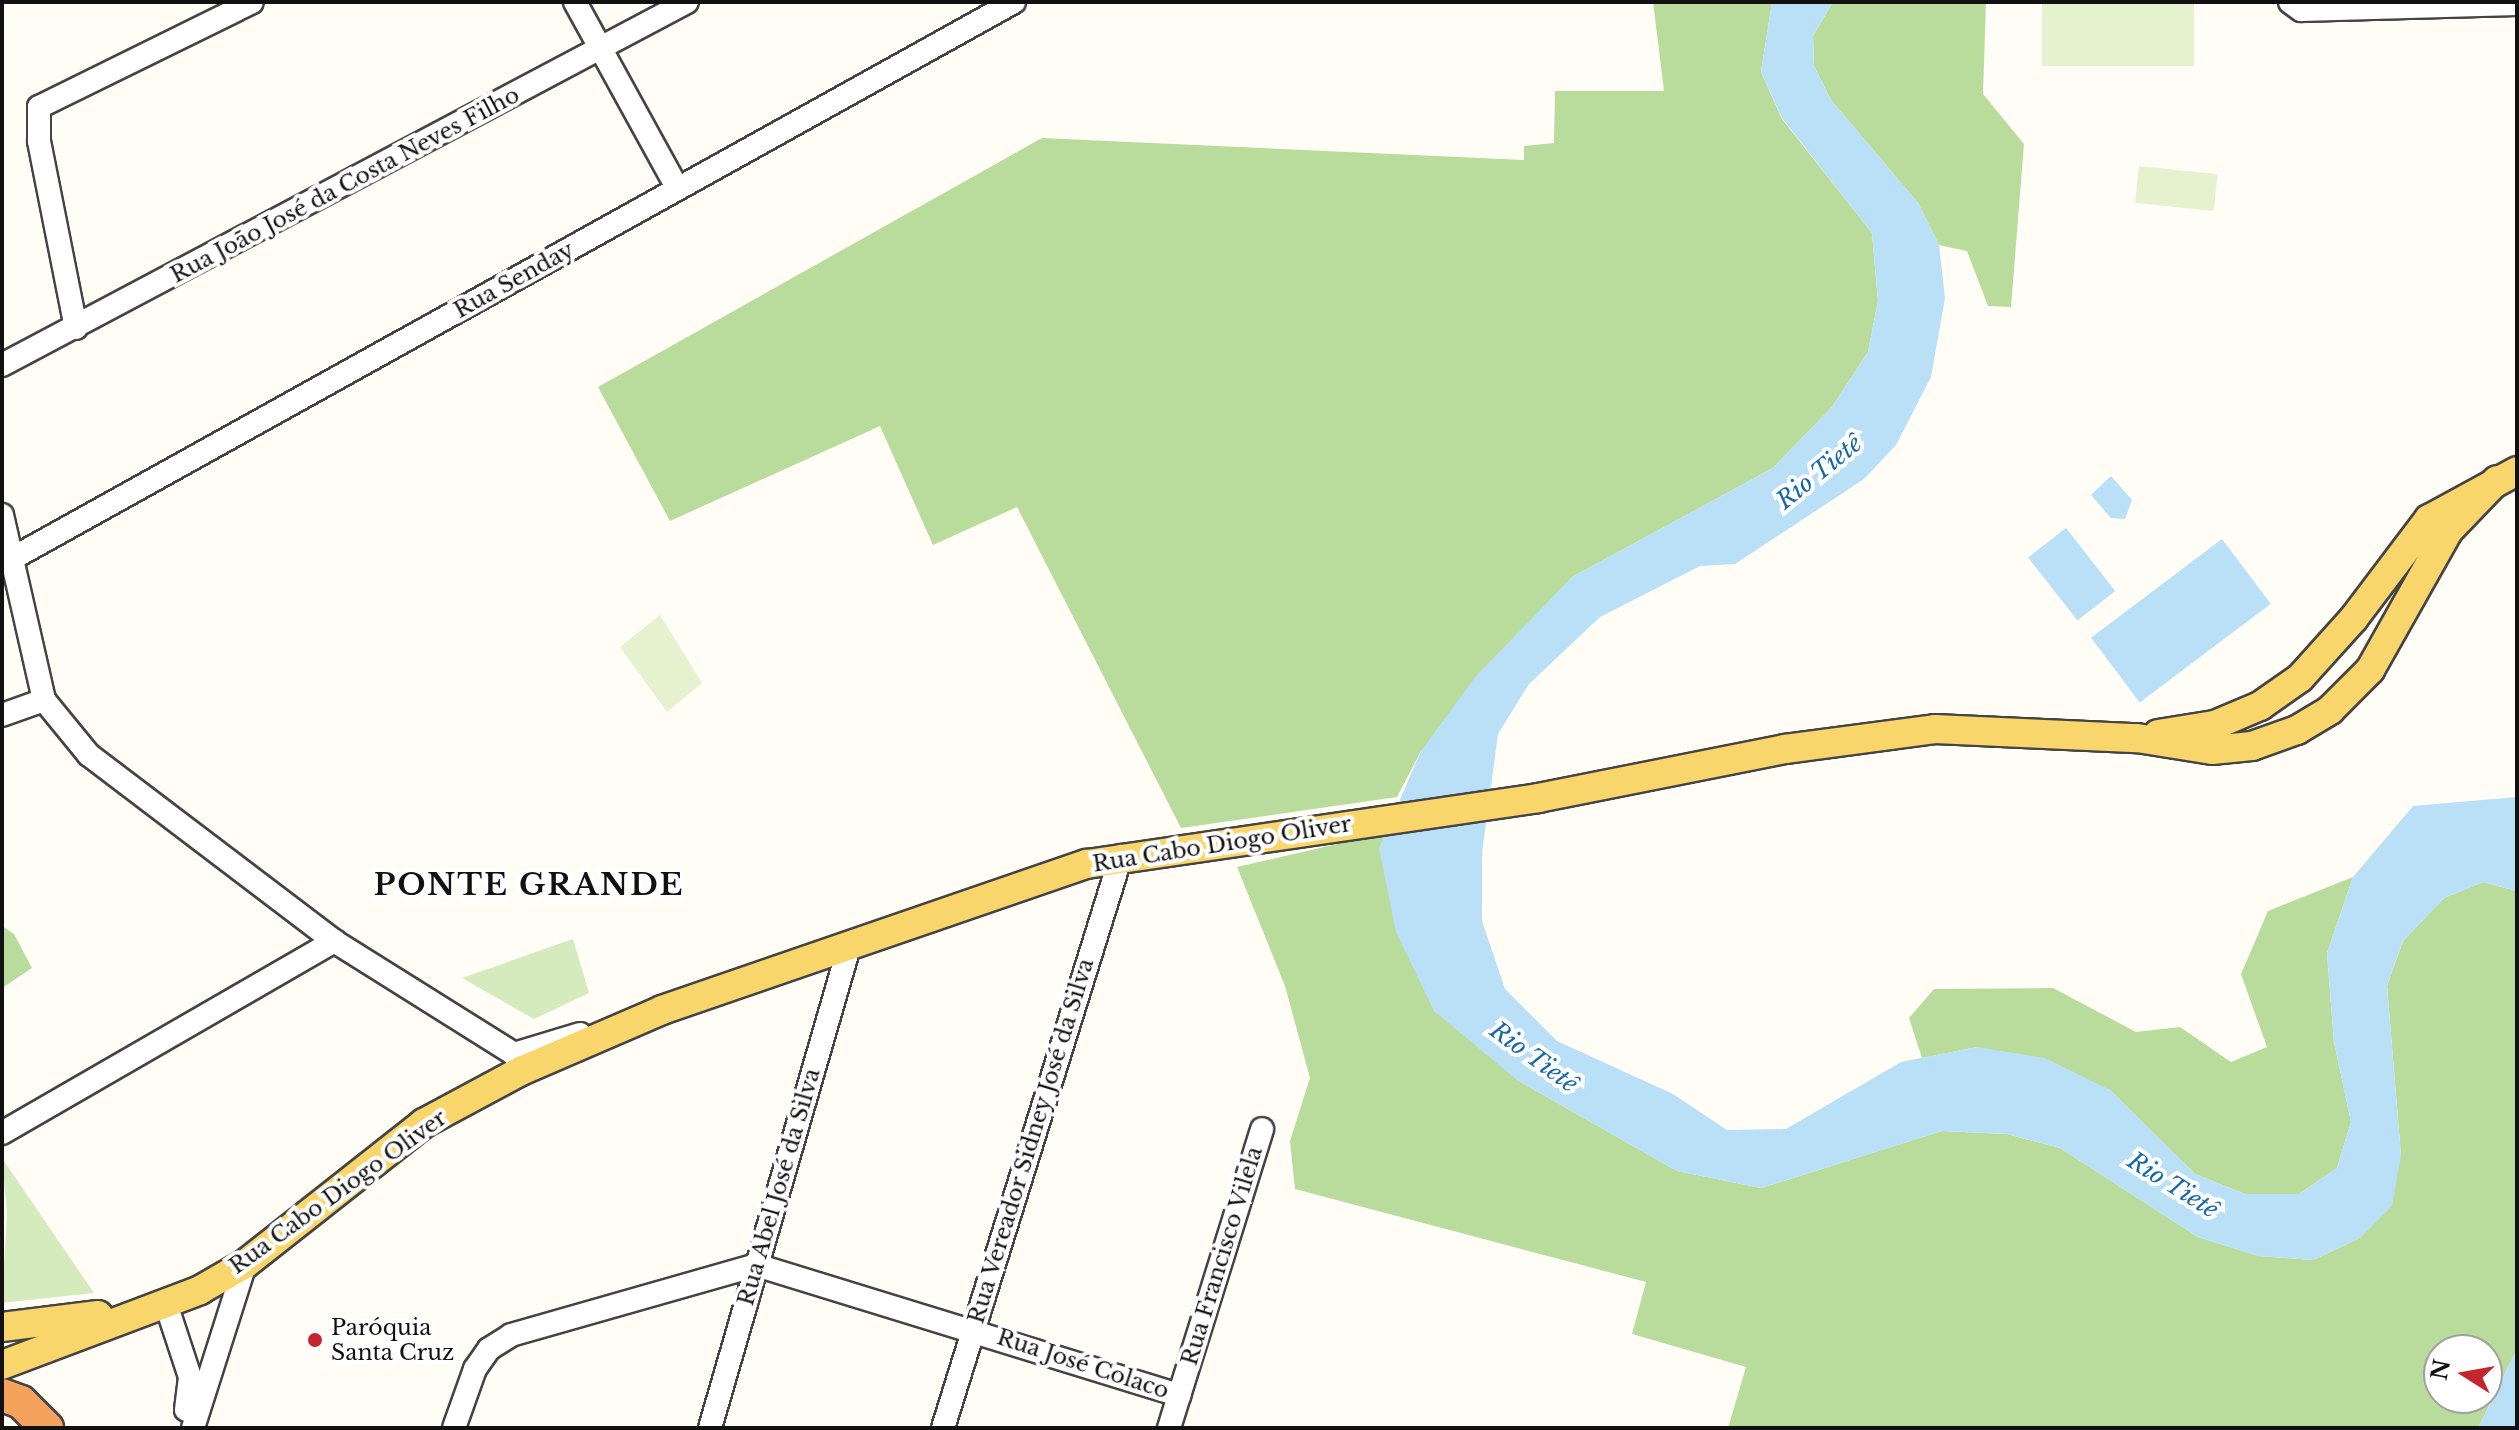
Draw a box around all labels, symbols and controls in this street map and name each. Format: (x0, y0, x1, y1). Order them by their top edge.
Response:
street label: Rua João José da Costa Neves Filho (166, 81, 524, 289)
street label: Rua Senday (449, 236, 579, 324)
water label: Rio Tietê (1770, 429, 1868, 515)
street label: Rua Cabo Diogo Oliver (1091, 810, 1353, 878)
district label: PONTE GRANDE (374, 867, 684, 903)
street label: Rua Vereador Sidney José da Silva (962, 954, 1100, 1328)
water label: Rio Tietê (1484, 1015, 1584, 1099)
street label: Rua Abel José da Silva (732, 1065, 826, 1309)
street label: Rua Cabo Diogo Oliver (224, 1104, 452, 1280)
street label: Rua Francisco Vilela (1176, 1143, 1268, 1369)
water label: Rio Tietê (2122, 1146, 2224, 1224)
place label: Paróquia Santa Cruz (331, 1314, 454, 1366)
street label: Rua José Colaco (994, 1324, 1172, 1404)
marker: Paróquia Santa Cruz (306, 1331, 324, 1349)
north arrow (2423, 1334, 2503, 1414)
text: N (2426, 1357, 2456, 1382)

